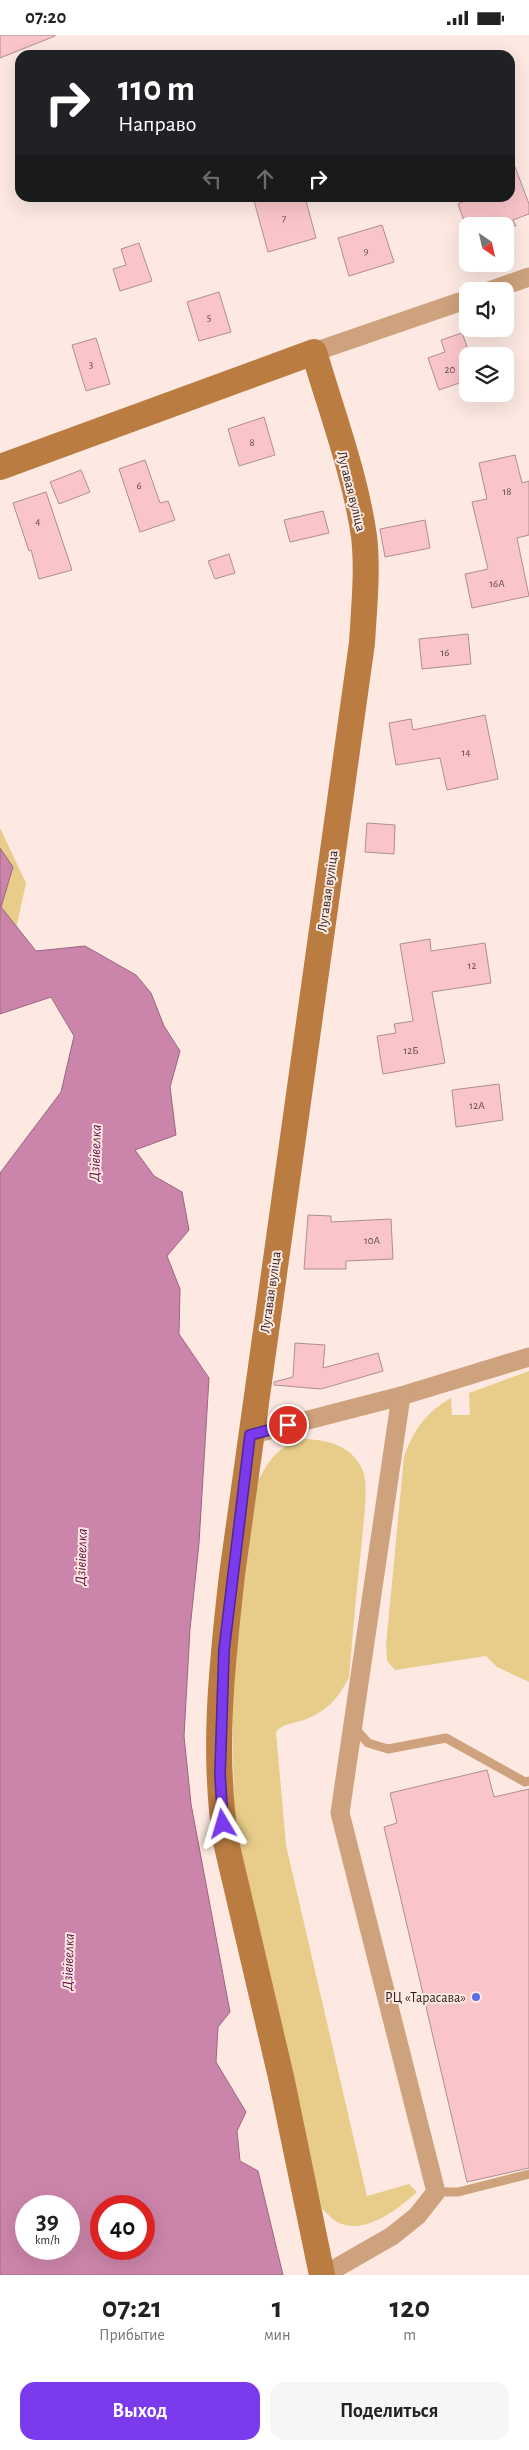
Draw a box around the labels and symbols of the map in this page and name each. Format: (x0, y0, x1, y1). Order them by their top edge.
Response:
house number: 7 (282, 213, 287, 224)
north arrow (459, 217, 514, 273)
house number: 9 (363, 245, 369, 256)
house number: 5 (207, 312, 212, 323)
house number: 3 (89, 359, 94, 370)
house number: 20 (445, 364, 456, 375)
house number: 8 (249, 437, 255, 448)
street label: Лугавая вуліца (334, 450, 368, 533)
house number: 6 (136, 480, 142, 491)
house number: 18 (503, 486, 512, 497)
house number: 4 (35, 516, 41, 527)
house number: 16А (489, 578, 505, 589)
house number: 16 (441, 647, 449, 658)
house number: 14 (461, 747, 471, 758)
street label: Лугавая вуліца (315, 849, 341, 933)
house number: 12 (468, 960, 476, 971)
house number: 12Б (403, 1045, 419, 1056)
house number: 12А (469, 1100, 485, 1111)
water label: Дзівівелка (87, 1124, 104, 1183)
house number: 10А (364, 1235, 381, 1246)
street label: Лугавая вуліца (258, 1250, 284, 1334)
pin (267, 1404, 309, 1446)
water label: Дзівівелка (73, 1528, 90, 1587)
position arrow (196, 1797, 248, 1849)
water label: Дзівівелка (60, 1933, 77, 1992)
place label: РЦ «Тарасава» (385, 1991, 466, 2005)
marker: РЦ «Тарасава» (470, 1991, 482, 2003)
speed limit sign: 40 (90, 2195, 155, 2260)

